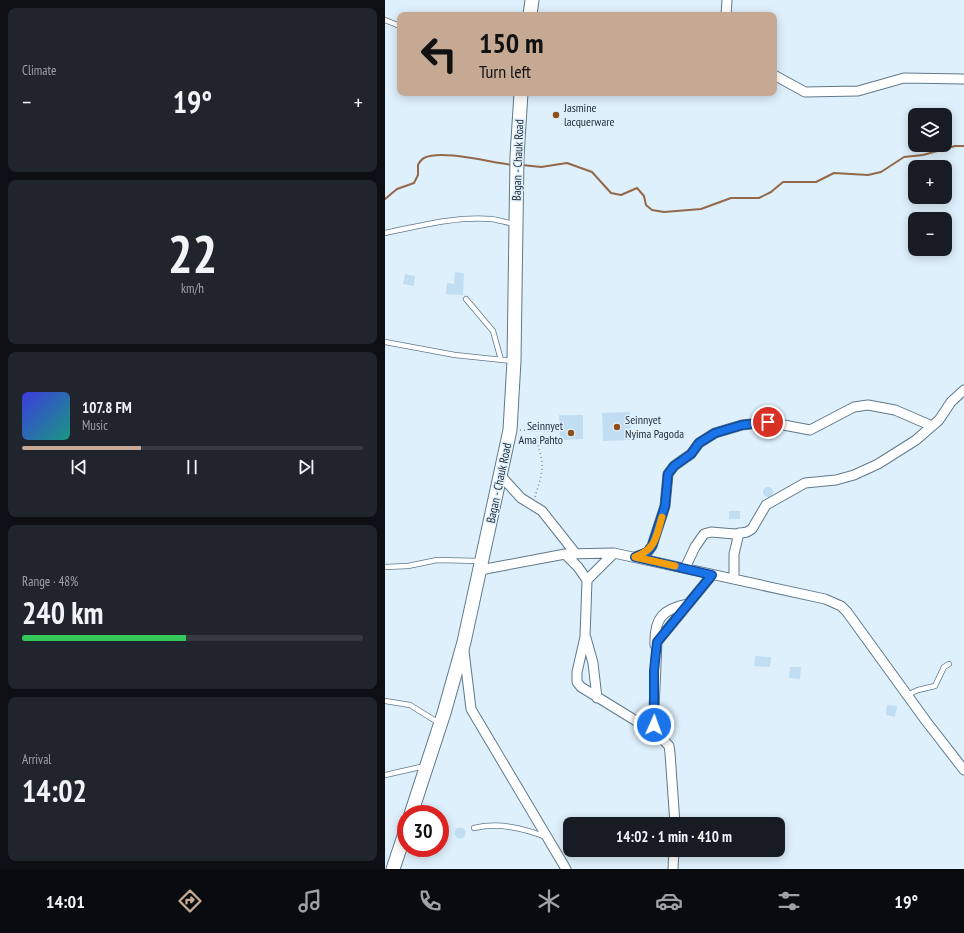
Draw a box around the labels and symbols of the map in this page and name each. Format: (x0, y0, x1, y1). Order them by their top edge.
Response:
place label: Jasmine lacquerware (563, 100, 614, 129)
marker: Jasmine lacquerware (551, 110, 561, 120)
street label: Bagan - Chauk Road (509, 119, 526, 201)
pin (751, 405, 785, 439)
place label: Seinnyet Nyima Pagoda (625, 412, 684, 441)
place label: Seinnyet Ama Pahto (519, 418, 564, 447)
marker: Seinnyet Nyima Pagoda (612, 422, 622, 432)
marker: Seinnyet Ama Pahto (566, 428, 576, 438)
street label: Bagan - Chauk Road (483, 441, 514, 524)
position arrow (633, 704, 675, 746)
speed limit sign: 30 (397, 805, 449, 857)

